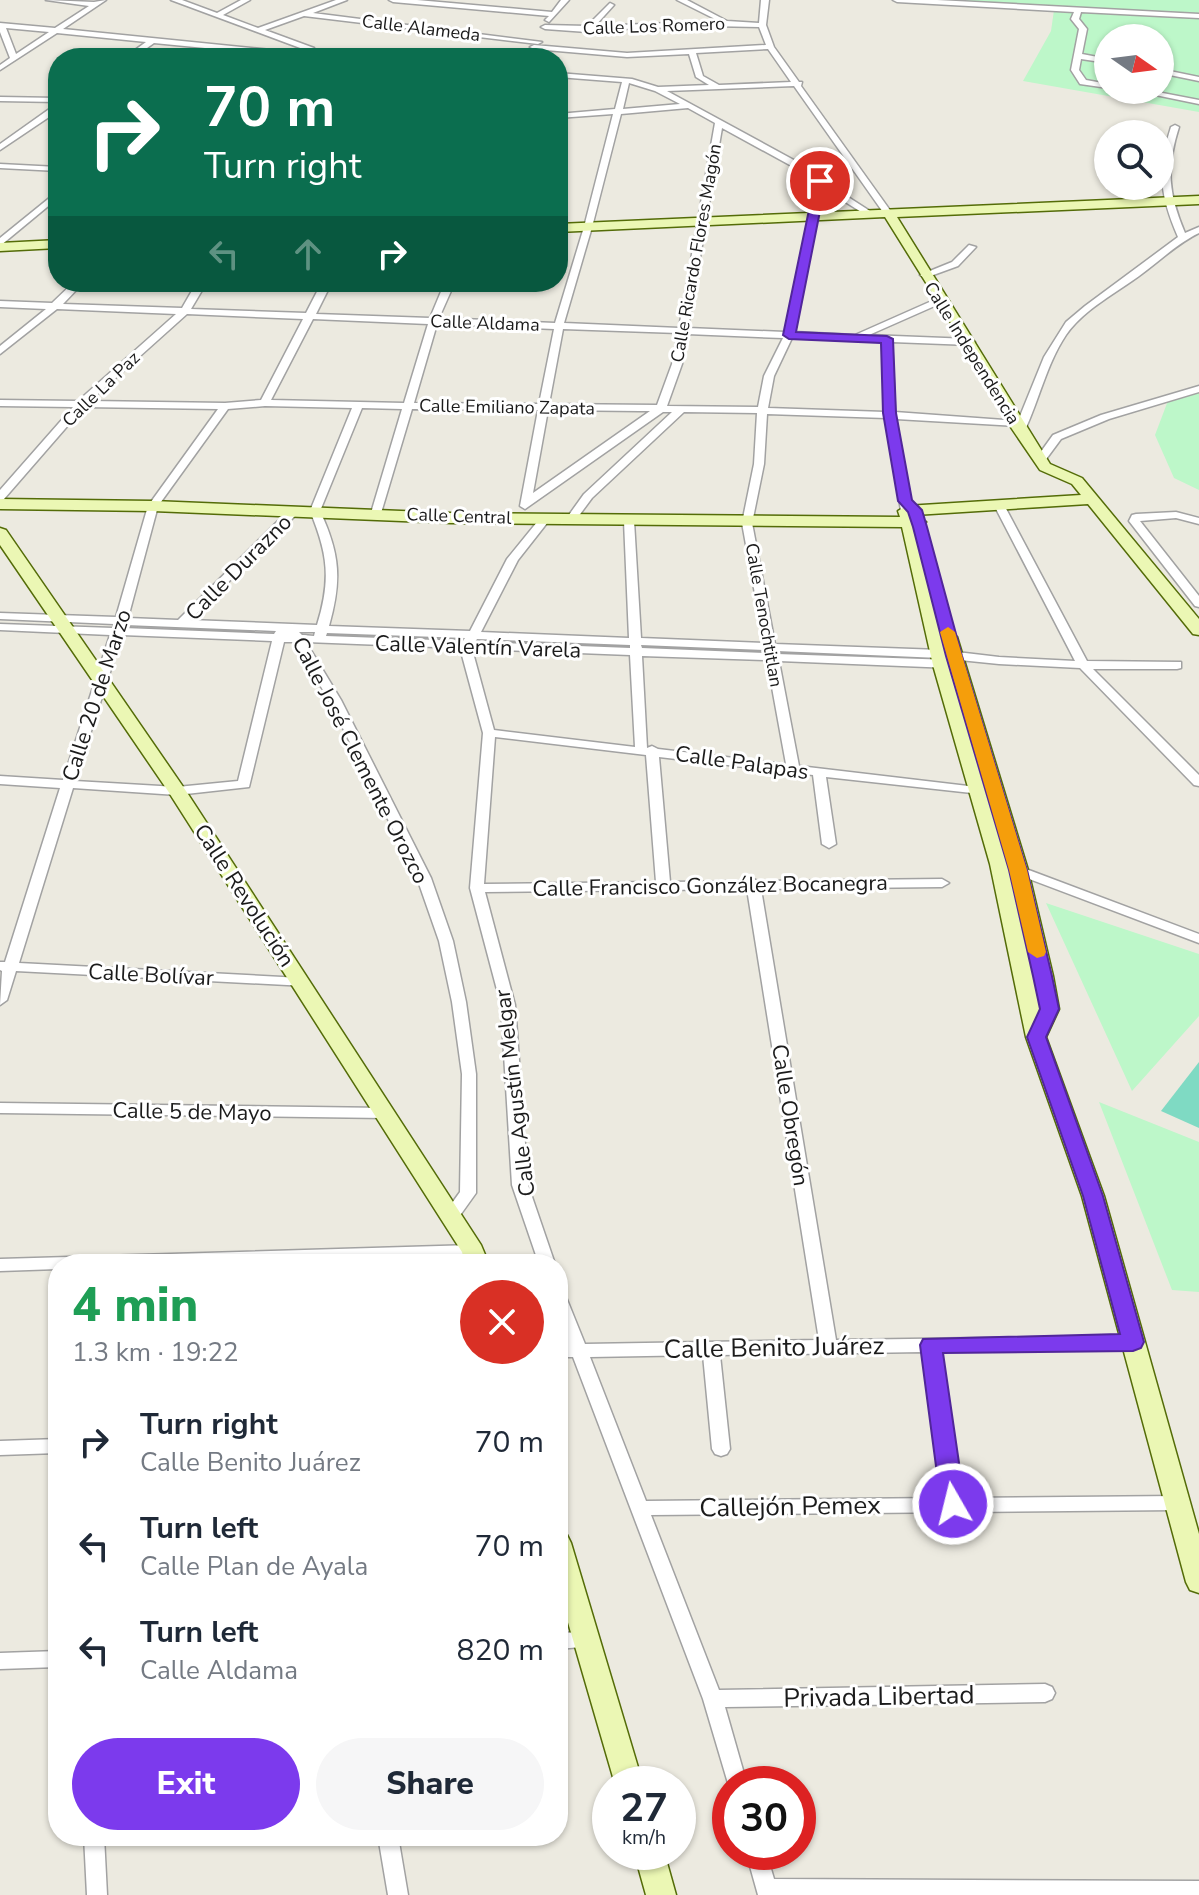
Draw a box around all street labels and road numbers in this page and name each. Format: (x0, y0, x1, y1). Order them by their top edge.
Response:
street label: Calle Alameda (360, 9, 482, 47)
street label: Calle Los Romero (582, 12, 726, 40)
street label: Calle Ricardo Flores Magón (665, 142, 727, 364)
street label: Calle Independencia (918, 277, 1026, 429)
street label: Calle Aldama (430, 309, 540, 337)
street label: Calle La Paz (57, 346, 145, 432)
street label: Calle Emiliano Zapata (419, 393, 595, 421)
street label: Calle Central (406, 502, 513, 530)
street label: Calle Durazno (179, 508, 299, 628)
street label: Calle Tenochtitlan (740, 541, 788, 689)
street label: Calle 20 de Marzo (55, 605, 139, 785)
street label: Calle Valentín Varela (374, 628, 582, 666)
street label: Calle José Clemente Orozco (285, 632, 436, 889)
street label: Calle Palapas (673, 739, 811, 787)
street label: Calle Revolución (187, 818, 302, 973)
street label: Calle Francisco González Bocanegra (532, 868, 888, 904)
street label: Calle Bolívar (87, 957, 215, 993)
street label: Calle Agustín Melgar (487, 988, 543, 1198)
street label: Calle Obregón (764, 1042, 816, 1188)
street label: Calle 5 de Mayo (112, 1096, 272, 1128)
street label: Calle Benito Juárez (663, 1328, 885, 1367)
street label: Callejón Pemex (699, 1487, 881, 1526)
street label: Privada Libertad (783, 1677, 975, 1716)

